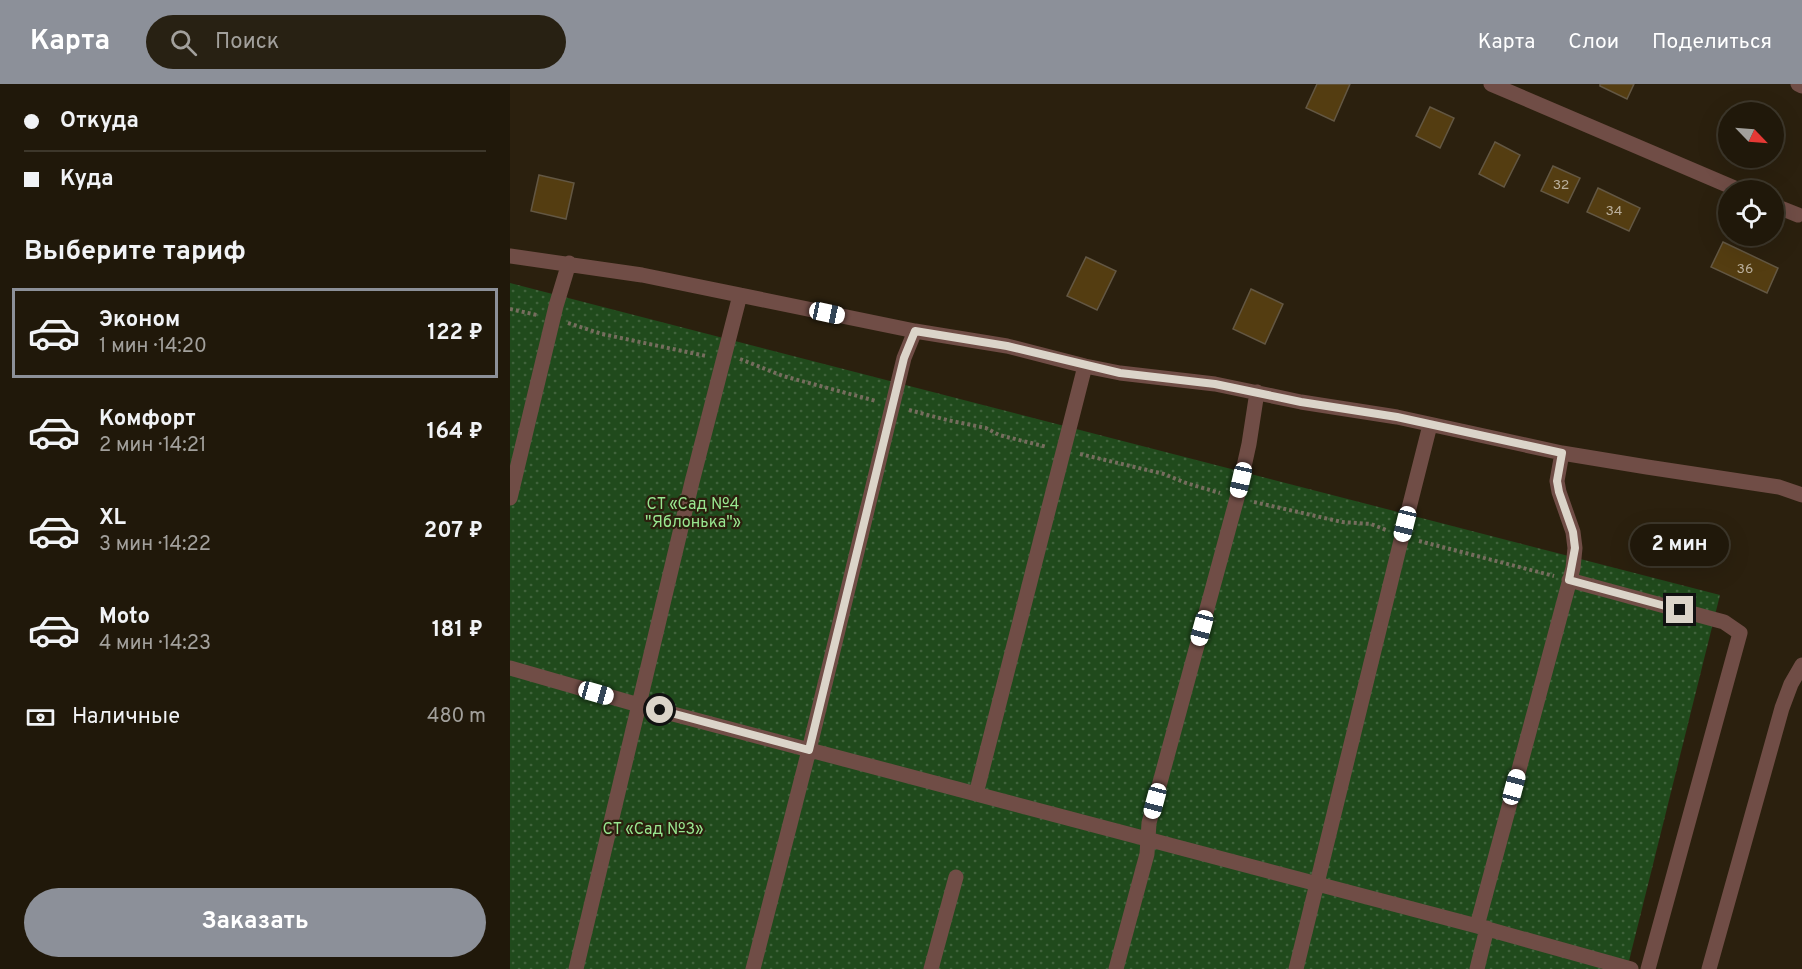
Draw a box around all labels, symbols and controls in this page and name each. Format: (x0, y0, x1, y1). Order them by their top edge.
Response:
search box (146, 15, 566, 69)
text: Карта (30, 24, 110, 60)
icon: search (167, 26, 200, 59)
text: Поиск (215, 29, 279, 56)
text: Карта (1478, 29, 1535, 56)
text: Слои (1568, 29, 1619, 56)
text: Поделиться (1652, 29, 1772, 56)
north arrow (1718, 102, 1784, 168)
map controls (1718, 102, 1784, 246)
text: Откуда (60, 108, 139, 135)
text: Куда (60, 166, 114, 193)
house number: 32 (1553, 177, 1569, 194)
button: locate (1718, 180, 1784, 246)
house number: 34 (1605, 203, 1623, 220)
text: Выберите тариф (24, 235, 246, 269)
house number: 36 (1737, 261, 1753, 278)
car (808, 300, 846, 326)
icon: car (27, 306, 81, 360)
text: Эконом (99, 307, 180, 334)
text: 122 ₽ (427, 320, 483, 347)
text: 1 мин · 14:20 (99, 334, 207, 360)
icon: car (27, 405, 81, 459)
text: Комфорт (99, 406, 196, 433)
text: 164 ₽ (427, 419, 483, 446)
text: 2 мин · 14:21 (99, 433, 206, 459)
car (1228, 460, 1254, 500)
park label: СТ «Сад №4 "Яблонька"» (645, 495, 741, 533)
icon: car (27, 504, 81, 558)
car (1392, 504, 1418, 544)
text: XL (99, 505, 126, 532)
text: 207 ₽ (424, 518, 483, 545)
callout: 2 мин (1630, 523, 1730, 565)
text: 3 мин · 14:22 (99, 532, 211, 558)
text: 2 мин (1651, 532, 1708, 558)
route end (1666, 596, 1693, 623)
icon: car (27, 603, 81, 657)
text: Moto (99, 604, 150, 631)
car (1189, 608, 1215, 648)
text: 181 ₽ (432, 617, 483, 644)
text: 4 мин · 14:23 (99, 631, 211, 657)
car (576, 679, 616, 707)
route start (646, 696, 673, 723)
icon: cash (24, 701, 57, 734)
text: Наличные (72, 704, 180, 731)
text: 480 m (427, 704, 486, 730)
car (1501, 767, 1527, 807)
car (1142, 781, 1168, 821)
park label: СТ «Сад №3» (603, 820, 703, 840)
button: Заказать (24, 888, 486, 957)

